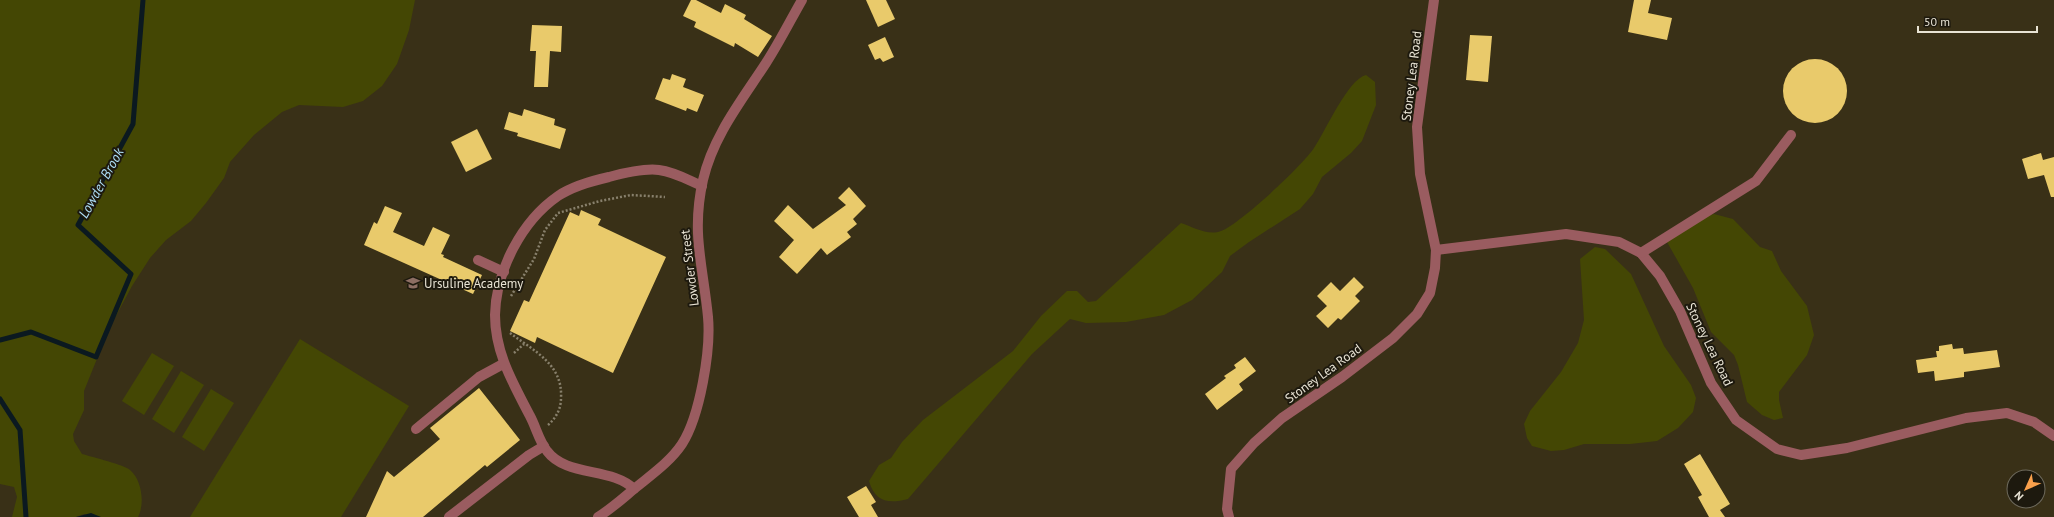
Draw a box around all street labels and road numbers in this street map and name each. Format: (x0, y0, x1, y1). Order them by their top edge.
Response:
street label: Stoney Lea Road (1398, 30, 1425, 122)
street label: Lowder Street (676, 228, 703, 307)
street label: Stoney Lea Road (1682, 300, 1737, 389)
street label: Stoney Lea Road (1282, 340, 1365, 407)

